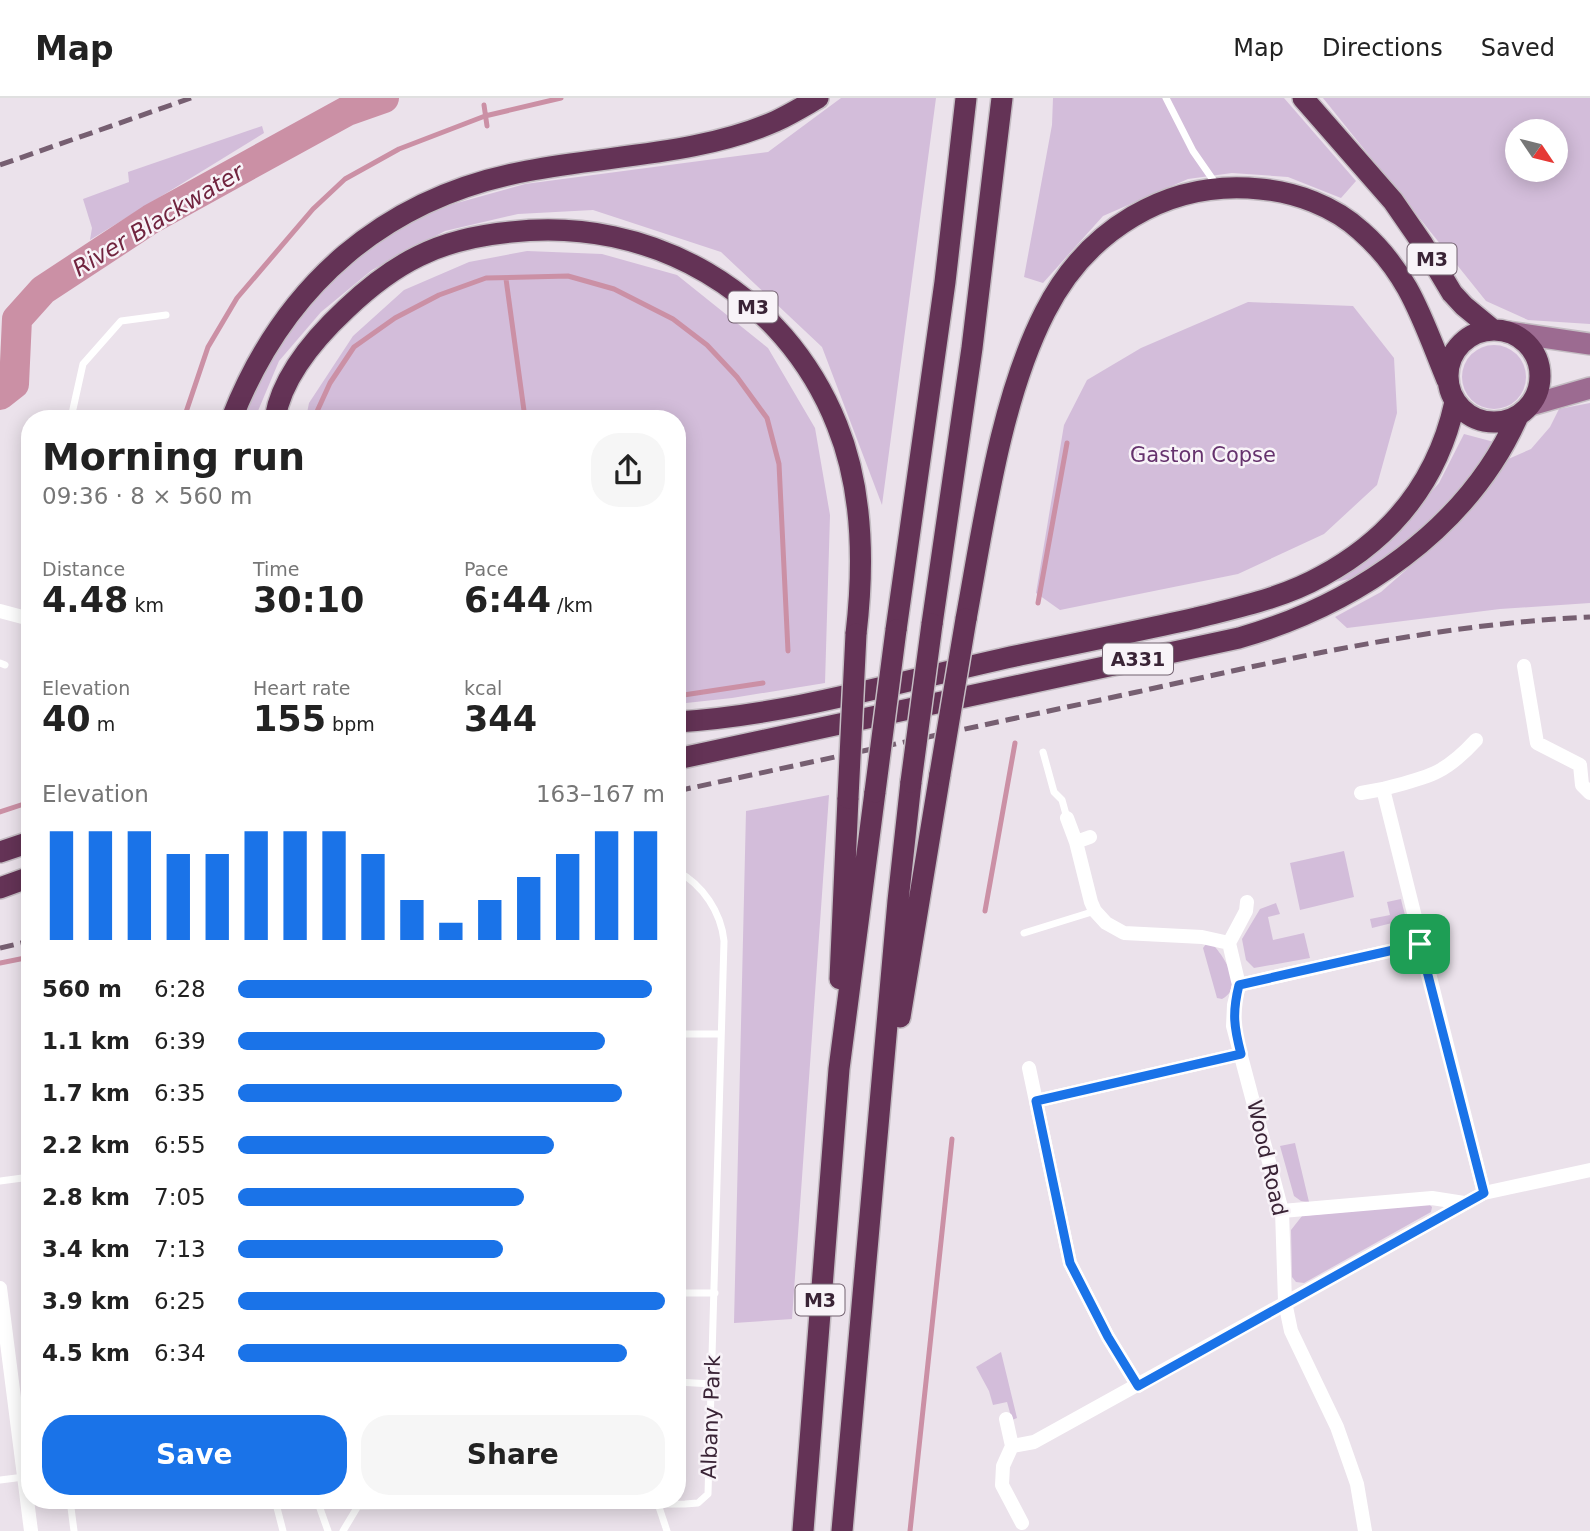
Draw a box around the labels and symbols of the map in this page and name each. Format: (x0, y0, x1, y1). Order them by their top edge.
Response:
north arrow (1505, 119, 1568, 182)
water label: River Blackwater (68, 158, 249, 281)
road number: M3 (1408, 244, 1456, 274)
road number: M3 (728, 292, 778, 322)
park label: Gaston Copse (1130, 443, 1276, 467)
road number: A331 (1103, 644, 1173, 674)
pin (1390, 914, 1450, 974)
street label: Wood Road (1242, 1098, 1292, 1218)
road number: M3 (796, 1284, 844, 1316)
street label: Albany Park (697, 1354, 725, 1479)

